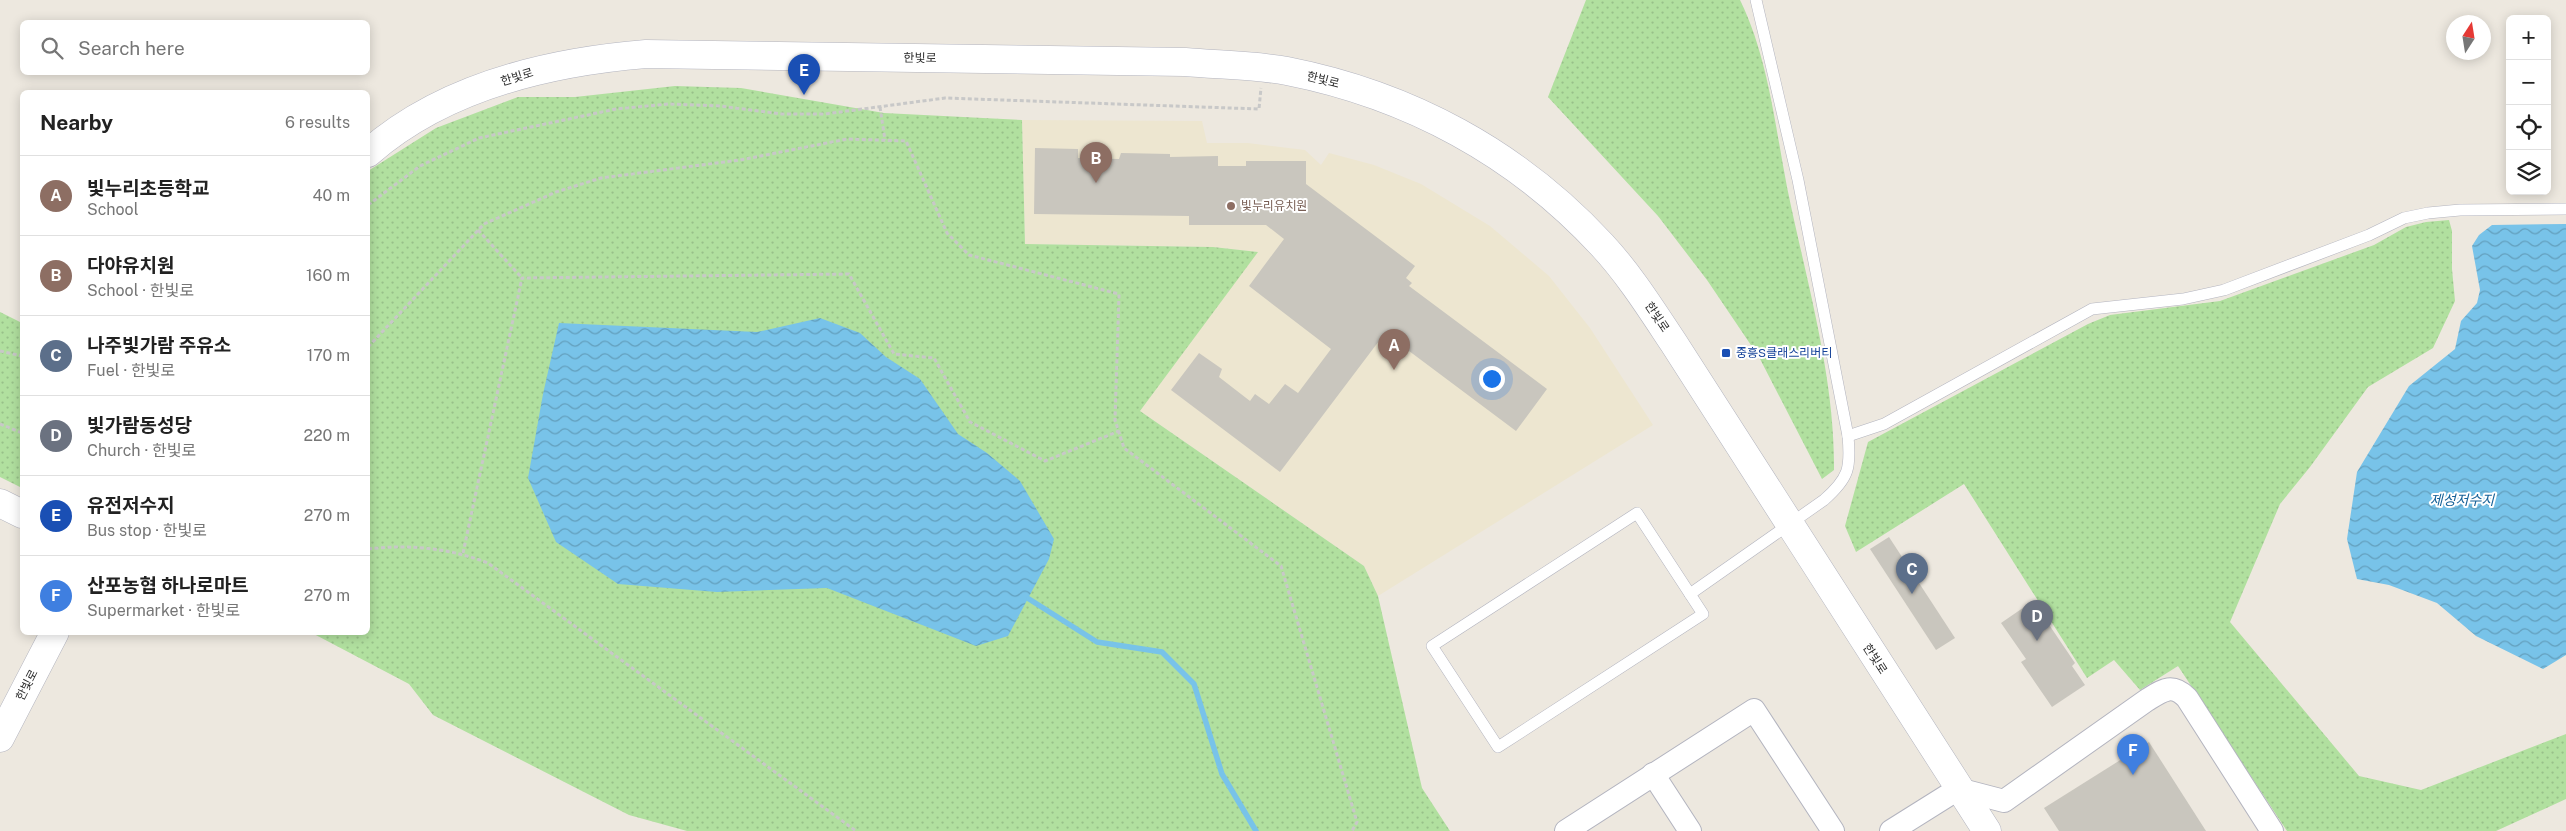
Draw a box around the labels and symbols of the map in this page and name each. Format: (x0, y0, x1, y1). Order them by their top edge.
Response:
north arrow (2446, 15, 2491, 60)
street label: 한빛로 (903, 51, 937, 65)
pin: E (788, 54, 820, 95)
street label: 한빛로 (499, 65, 535, 89)
street label: 한빛로 (1305, 69, 1341, 91)
pin: B (1080, 142, 1112, 183)
place label: 빛누리유치원 (1241, 199, 1307, 213)
marker: 빛누리유치원 (1225, 200, 1237, 212)
street label: 한빛로 (1642, 299, 1672, 335)
pin: A (1378, 329, 1410, 370)
place label: 중흥S클래스리버티 (1736, 346, 1832, 360)
marker: 중흥S클래스리버티 (1720, 347, 1732, 359)
your location (1479, 366, 1505, 392)
water label: 제성저수지 (2430, 492, 2495, 508)
pin: C (1896, 553, 1928, 594)
pin: D (2021, 600, 2053, 641)
street label: 한빛로 (1860, 641, 1890, 677)
street label: 한빛로 (13, 667, 41, 703)
pin: F (2117, 734, 2149, 775)

